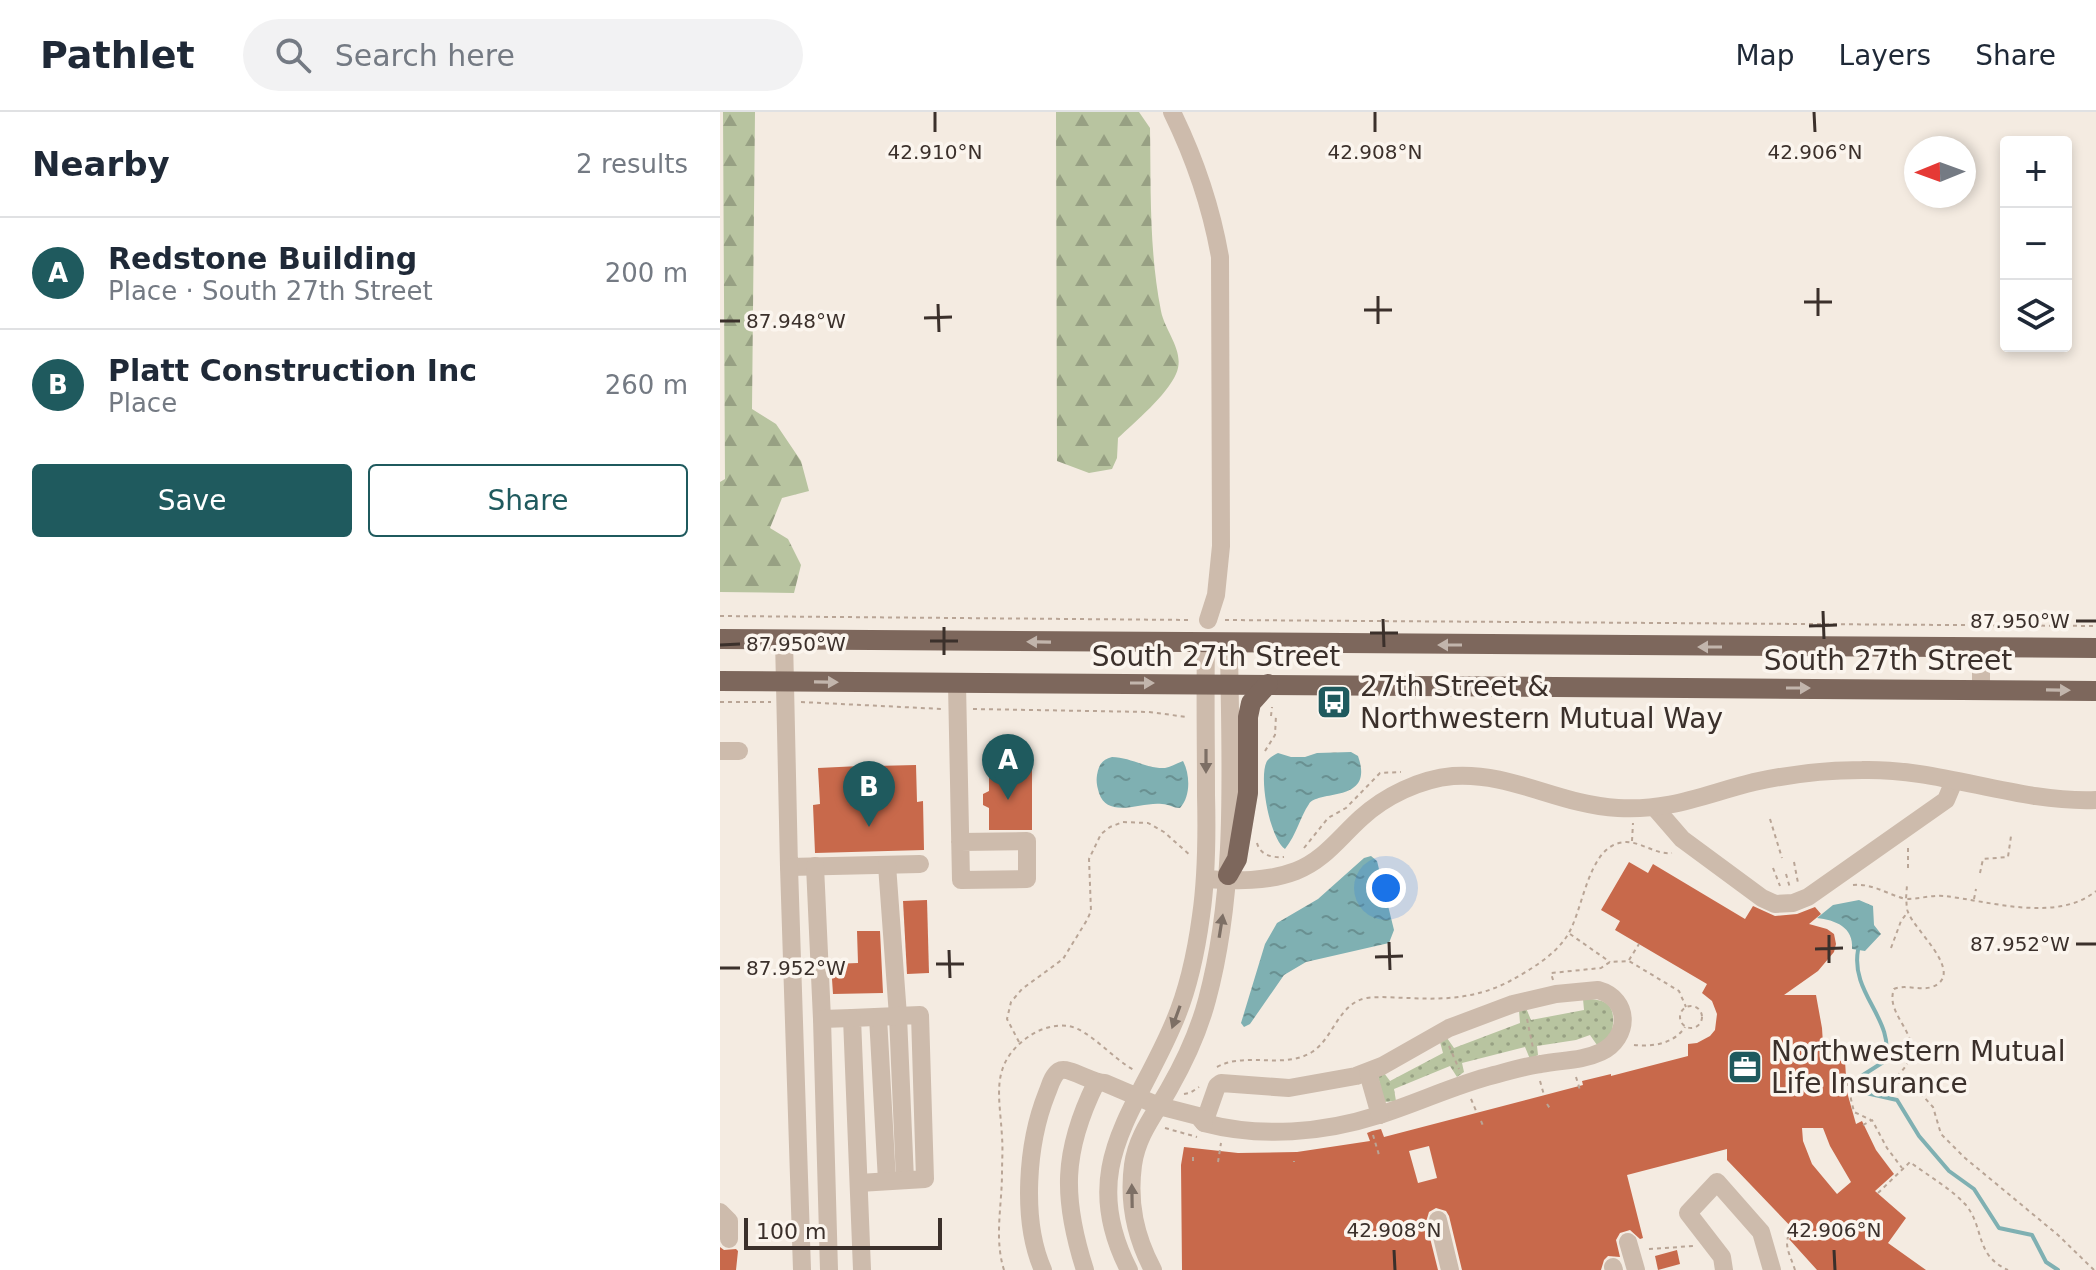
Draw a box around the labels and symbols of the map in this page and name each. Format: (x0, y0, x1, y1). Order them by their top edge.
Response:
north arrow (1904, 136, 1976, 208)
text: 42.910°N (888, 140, 982, 164)
text: 42.908°N (1328, 140, 1422, 164)
text: 42.906°N (1768, 140, 1862, 164)
text: 87.948°W (746, 309, 846, 333)
text: 87.950°W (1970, 609, 2070, 633)
text: 87.950°W (746, 632, 846, 656)
one-way arrow (1026, 635, 1051, 648)
one-way arrow (1437, 639, 1462, 651)
street label: South 27th Street (1092, 640, 1340, 673)
one-way arrow (1697, 641, 1722, 653)
street label: South 27th Street (1764, 644, 2012, 677)
place label: 27th Street & Northwestern Mutual Way (1360, 670, 1723, 735)
one-way arrow (814, 676, 839, 688)
one-way arrow (1130, 677, 1155, 689)
one-way arrow (1786, 682, 1811, 694)
bus stop icon: 27th Street & Northwestern Mutual Way (1315, 683, 1353, 721)
one-way arrow (2046, 684, 2071, 696)
pin: A (982, 734, 1034, 800)
one-way arrow (1200, 749, 1212, 774)
pin: B (843, 761, 895, 827)
your location (1366, 868, 1406, 908)
one-way arrow (1216, 914, 1228, 939)
text: 87.952°W (1970, 932, 2070, 956)
text: 87.952°W (746, 956, 846, 980)
one-way arrow (1169, 1006, 1181, 1030)
place label: Northwestern Mutual Life Insurance (1771, 1035, 2065, 1100)
office icon: Northwestern Mutual Life Insurance (1726, 1048, 1764, 1086)
one-way arrow (1126, 1183, 1138, 1208)
scale bar (744, 1214, 942, 1250)
text: 42.908°N (1347, 1218, 1441, 1242)
text: 42.906°N (1787, 1218, 1881, 1242)

